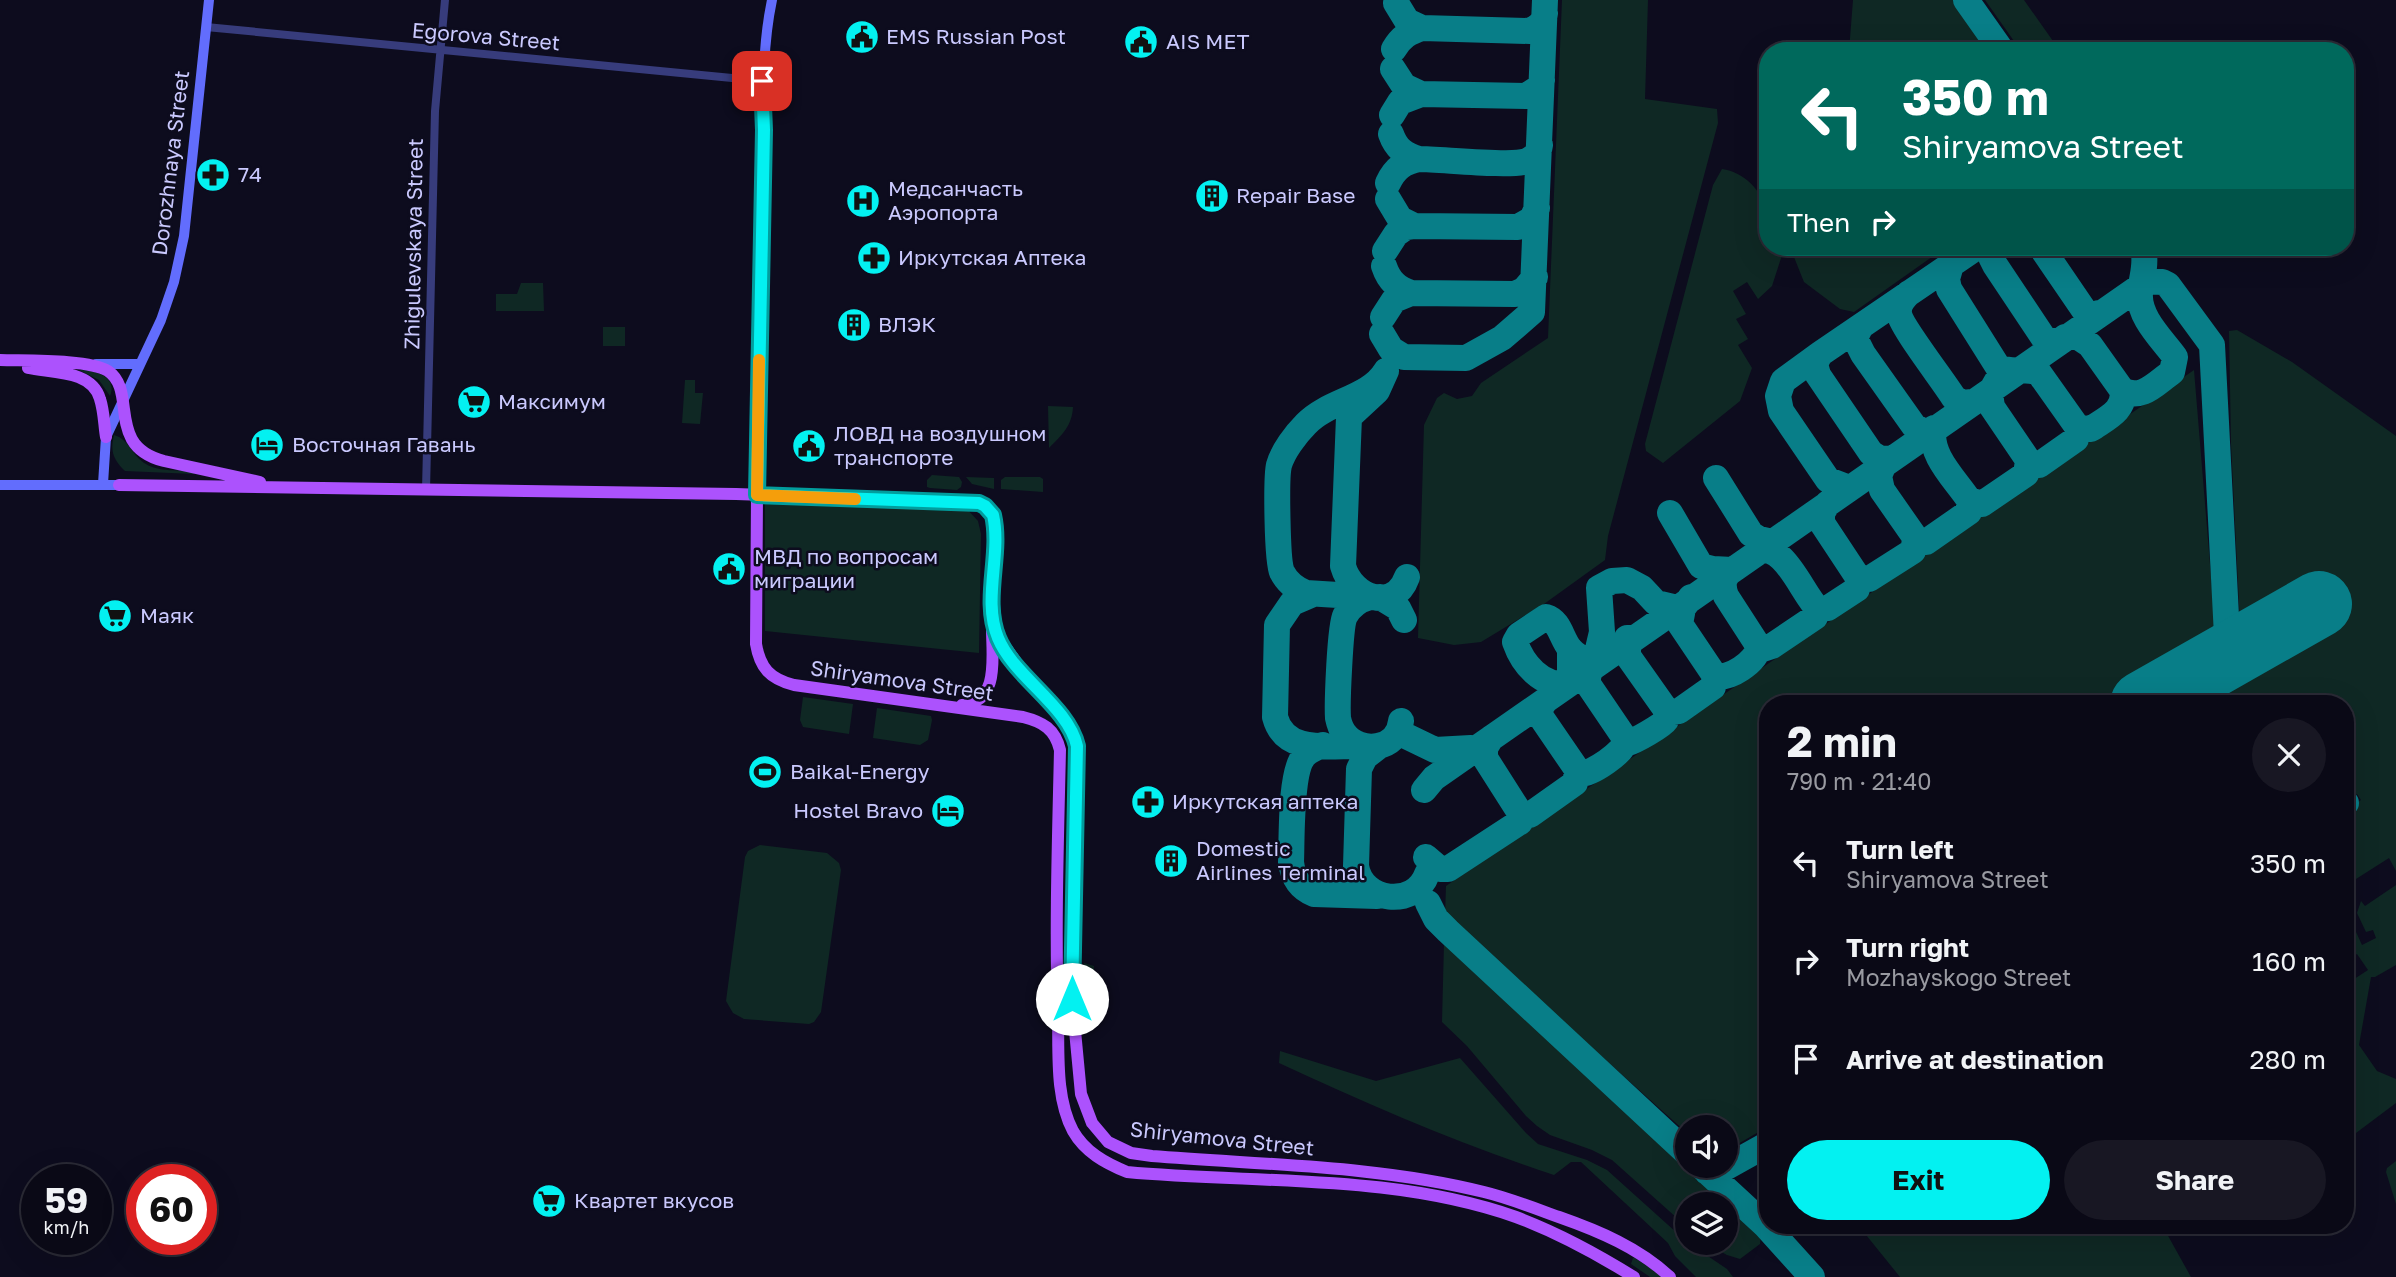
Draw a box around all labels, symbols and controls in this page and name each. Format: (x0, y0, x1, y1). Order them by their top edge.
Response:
street label: Egorova Street (411, 17, 561, 55)
public building icon: EMS Russian Рost (843, 18, 881, 56)
place label: EMS Russian Рost (886, 23, 1066, 49)
public building icon: AIS MET (1122, 23, 1160, 61)
place label: AIS MET (1166, 28, 1249, 54)
pin (732, 51, 792, 111)
icon: arrive (743, 62, 781, 100)
text: 350 m (1902, 67, 2049, 126)
street label: Dorozhnaya Street (146, 69, 194, 257)
icon: left (1787, 70, 1878, 161)
text: Shiryamova Street (1902, 127, 2184, 165)
street label: Zhigulevskaya Street (398, 138, 428, 350)
pharmacy icon: 74 (194, 156, 232, 194)
place label: 74 (238, 161, 262, 187)
place label: Медсанчасть Аэропорта (888, 175, 1023, 225)
building icon: Repair Base (1193, 177, 1231, 215)
hospital icon: Медсанчасть Аэропорта (844, 182, 882, 220)
place label: Repair Base (1236, 182, 1355, 208)
icon: right (1864, 203, 1902, 241)
text: Then (1787, 207, 1850, 238)
pharmacy icon: Иркутская Аптека (855, 239, 893, 277)
place label: Иркутская Аптека (898, 244, 1086, 270)
building icon: ВЛЭК (835, 306, 873, 344)
place label: ВЛЭК (878, 311, 936, 337)
supermarket icon: Максимум (455, 383, 493, 421)
place label: Максимум (498, 388, 606, 414)
place label: ЛОВД на воздушном транспорте (834, 420, 1046, 470)
hotel icon: Восточная Гавань (248, 426, 286, 464)
public building icon: ЛОВД на воздушном транспорте (790, 427, 828, 465)
place label: Восточная Гавань (292, 431, 475, 457)
place label: МВД по вопросам миграции (754, 543, 938, 593)
public building icon: МВД по вопросам миграции (710, 550, 748, 588)
supermarket icon: Маяк (96, 597, 134, 635)
place label: Маяк (140, 602, 194, 628)
street label: Shiryamova Street (809, 654, 996, 706)
text: 2 min (1787, 716, 1897, 766)
button: close (2252, 718, 2326, 792)
sports icon: Baikal-Energy (746, 753, 784, 791)
place label: Baikal-Energy (790, 758, 930, 784)
text: 790 m · 21:40 (1787, 767, 1932, 795)
pharmacy icon: Иркутская аптека (1129, 783, 1167, 821)
place label: Иркутская аптека (1172, 788, 1358, 814)
hotel icon: Hostel Bravo (929, 792, 967, 830)
place label: Hostel Bravo (793, 797, 923, 823)
text: Turn left (1846, 834, 1954, 865)
place label: Domestic Airlines Terminal (1196, 835, 1365, 885)
building icon: Domestic Airlines Terminal (1152, 842, 1190, 880)
icon: left (1787, 844, 1825, 882)
text: 350 m (2250, 848, 2326, 879)
text: Shiryamova Street (1846, 865, 2049, 893)
text: Turn right (1846, 932, 1969, 963)
icon: right (1787, 942, 1825, 980)
text: 160 m (2252, 946, 2326, 977)
position arrow (1035, 962, 1109, 1036)
text: Mozhayskogo Street (1846, 963, 2071, 991)
icon: arrive (1787, 1040, 1825, 1078)
text: Arrive at destination (1846, 1044, 2104, 1075)
text: 280 m (2249, 1044, 2326, 1075)
street label: Shiryamova Street (1129, 1115, 1315, 1161)
map controls (1675, 1115, 1738, 1255)
button: sound (1675, 1115, 1738, 1178)
button: Exit (1787, 1140, 2050, 1220)
button: Share (2064, 1140, 2326, 1220)
speed limit sign: 60 (126, 1164, 217, 1255)
text: 59 (45, 1179, 88, 1221)
supermarket icon: Квартет вкусов (530, 1182, 568, 1220)
place label: Квартет вкусов (574, 1187, 734, 1213)
button: layers (1675, 1192, 1738, 1255)
text: km/h (44, 1216, 89, 1238)

